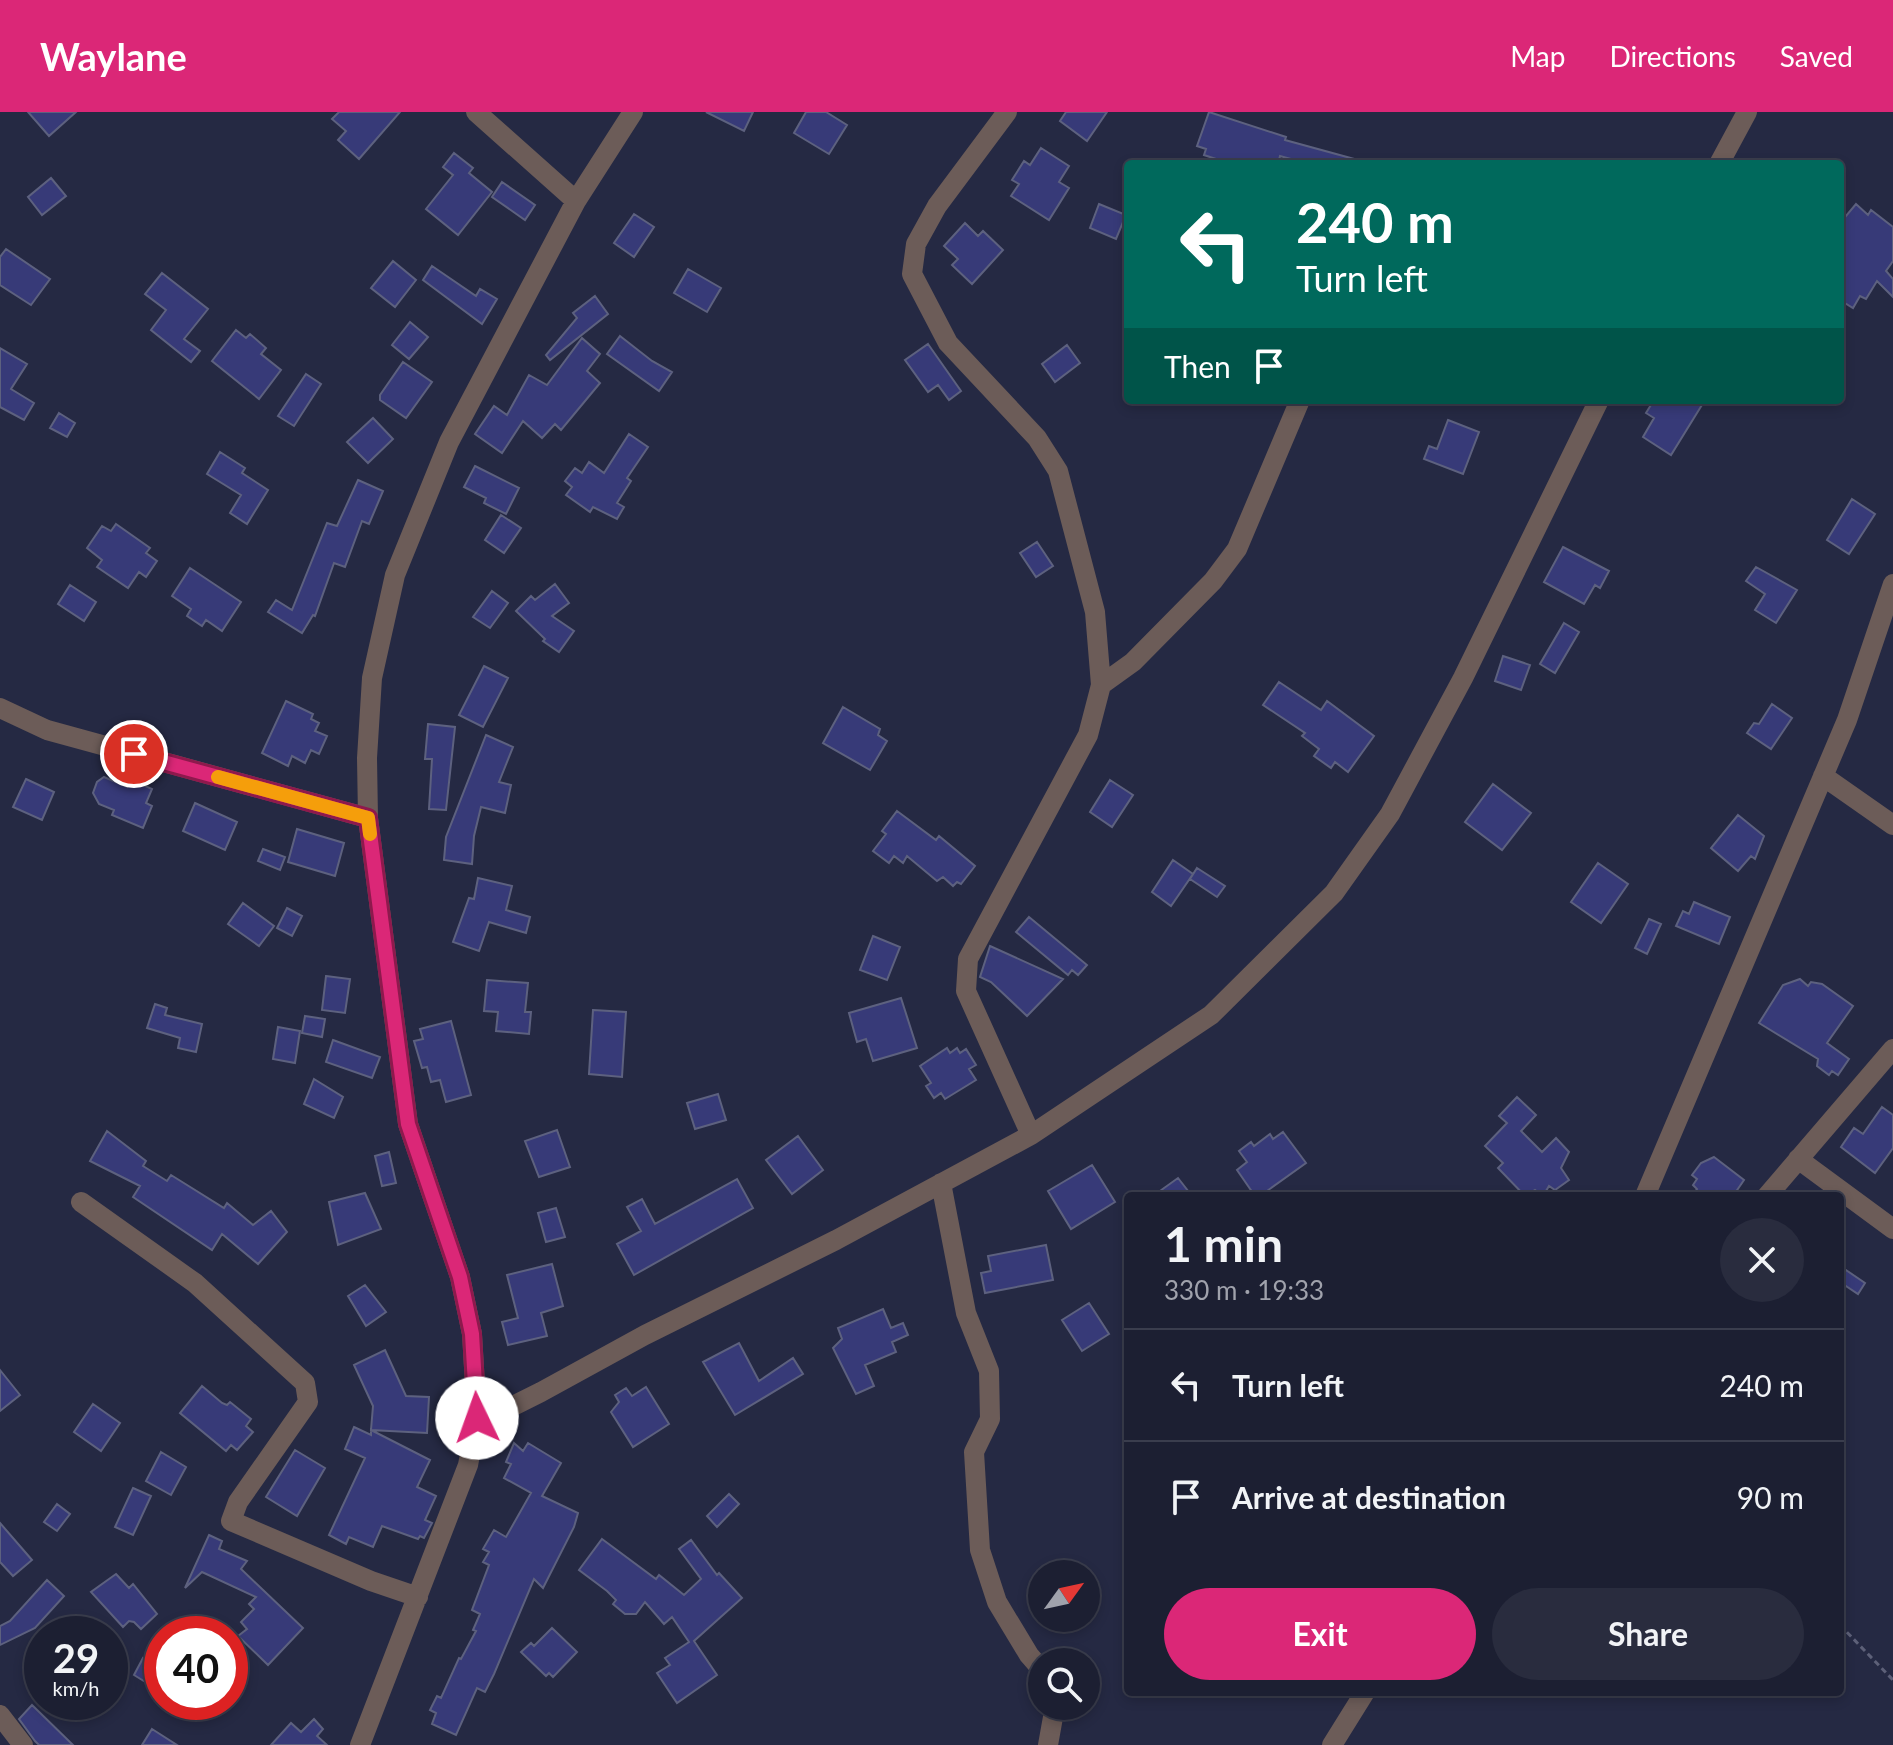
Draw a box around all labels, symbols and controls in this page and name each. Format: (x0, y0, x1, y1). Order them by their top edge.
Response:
text: Waylane (40, 33, 187, 79)
text: Map (1510, 39, 1565, 73)
text: Directions (1609, 39, 1736, 73)
text: Saved (1780, 39, 1853, 73)
text: 240 m (1296, 188, 1454, 255)
icon: left (1164, 192, 1268, 296)
text: Turn left (1296, 256, 1428, 300)
icon: arrive (1247, 344, 1291, 388)
text: Then (1164, 348, 1231, 384)
pin (100, 720, 168, 788)
icon: arrive (112, 732, 156, 776)
text: 1 min (1164, 1215, 1283, 1272)
button: close (1720, 1218, 1804, 1302)
text: 330 m · 19:33 (1164, 1274, 1324, 1306)
icon: left (1164, 1363, 1208, 1407)
text: Turn left (1232, 1367, 1344, 1403)
text: 240 m (1719, 1367, 1804, 1403)
position arrow (435, 1376, 519, 1460)
icon: arrive (1164, 1475, 1208, 1519)
text: Arrive at destination (1232, 1479, 1506, 1515)
text: 90 m (1737, 1479, 1804, 1515)
north arrow (1028, 1560, 1100, 1632)
map controls (1028, 1560, 1100, 1720)
button: Exit (1164, 1588, 1476, 1680)
button: Share (1492, 1588, 1804, 1680)
speed limit sign: 40 (144, 1616, 248, 1720)
text: 29 (53, 1634, 99, 1682)
button: search (1028, 1648, 1100, 1720)
text: km/h (53, 1676, 99, 1700)

